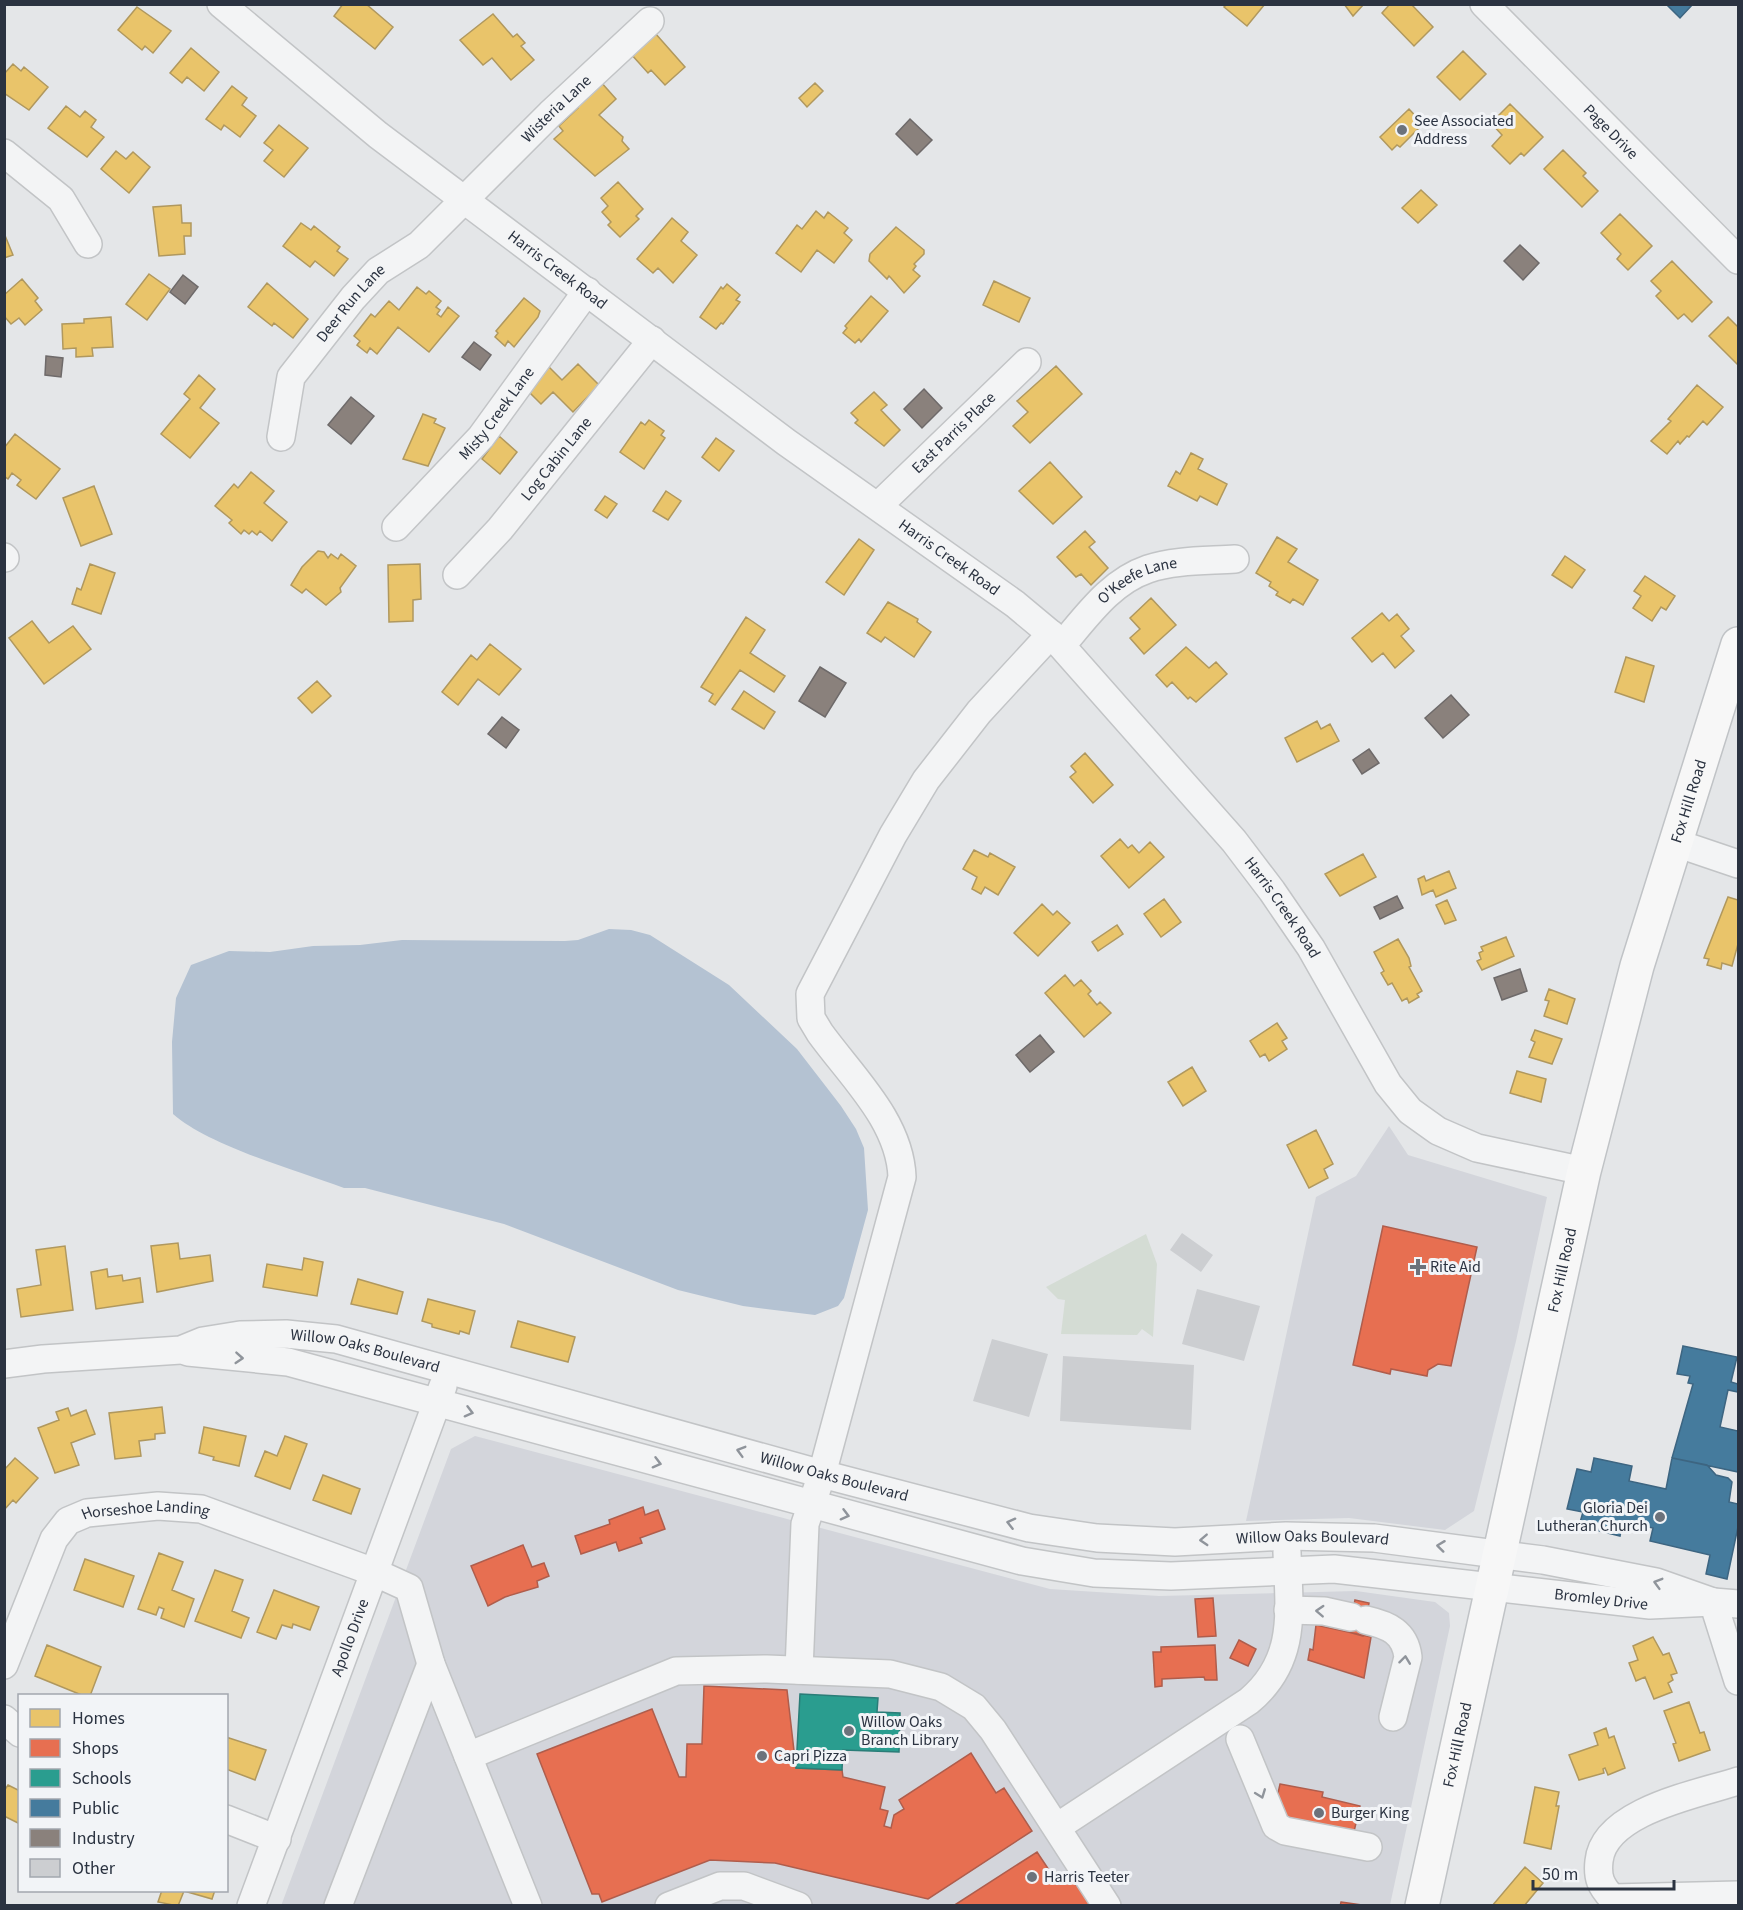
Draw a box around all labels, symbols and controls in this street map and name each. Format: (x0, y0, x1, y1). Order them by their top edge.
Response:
street label: Wisteria Lane (516, 70, 596, 148)
street label: Page Drive (1578, 99, 1643, 164)
place label: See Associated Address (1414, 110, 1514, 150)
marker: See Associated Address (1395, 123, 1409, 137)
street label: Harris Creek Road (503, 225, 612, 315)
street label: Deer Run Lane (311, 258, 389, 347)
street label: Misty Creek Lane (454, 362, 539, 465)
street label: East Parris Place (907, 387, 1001, 479)
street label: Log Cabin Lane (516, 412, 597, 506)
street label: Harris Creek Road (894, 514, 1004, 601)
street label: O'Keefe Lane (1092, 552, 1178, 609)
street label: Fox Hill Road (1665, 757, 1712, 846)
street label: Harris Creek Road (1239, 852, 1326, 962)
street label: Fox Hill Road (1542, 1226, 1582, 1315)
place label: Rite Aid (1430, 1256, 1481, 1278)
marker: Rite Aid (1411, 1260, 1425, 1274)
street label: Willow Oaks Boulevard (289, 1324, 442, 1378)
one-way arrow (234, 1351, 243, 1364)
one-way arrow (463, 1405, 474, 1417)
one-way arrow (736, 1445, 746, 1458)
street label: Willow Oaks Boulevard (757, 1446, 911, 1507)
one-way arrow (651, 1456, 662, 1468)
street label: Horseshoe Landing (78, 1495, 213, 1525)
place label: Gloria Dei Lutheran Church (1537, 1497, 1648, 1537)
one-way arrow (839, 1508, 850, 1520)
marker: Gloria Dei Lutheran Church (1653, 1510, 1667, 1524)
one-way arrow (1006, 1517, 1016, 1530)
street label: Willow Oaks Boulevard (1235, 1525, 1390, 1551)
one-way arrow (1200, 1534, 1209, 1547)
one-way arrow (1436, 1540, 1445, 1553)
one-way arrow (1653, 1578, 1664, 1590)
street label: Bromley Drive (1553, 1583, 1649, 1616)
street label: Apollo Drive (326, 1596, 374, 1680)
one-way arrow (1315, 1605, 1324, 1618)
one-way arrow (1399, 1655, 1411, 1665)
legend (18, 1694, 228, 1892)
street label: Fox Hill Road (1437, 1700, 1478, 1790)
text: Homes (72, 1706, 125, 1731)
place label: Willow Oaks Branch Library (861, 1711, 959, 1751)
marker: Willow Oaks Branch Library (842, 1724, 856, 1738)
text: Shops (72, 1736, 119, 1761)
place label: Capri Pizza (774, 1745, 847, 1767)
marker: Capri Pizza (755, 1749, 769, 1763)
text: Schools (72, 1766, 131, 1791)
one-way arrow (1254, 1787, 1266, 1798)
text: Public (72, 1796, 119, 1821)
place label: Burger King (1331, 1802, 1409, 1824)
marker: Burger King (1312, 1806, 1326, 1820)
text: Industry (72, 1826, 135, 1851)
scale bar (1533, 1853, 1674, 1891)
text: Other (72, 1856, 116, 1881)
text: 50 m (1542, 1862, 1578, 1887)
place label: Harris Teeter (1044, 1866, 1130, 1888)
marker: Harris Teeter (1025, 1870, 1039, 1884)

